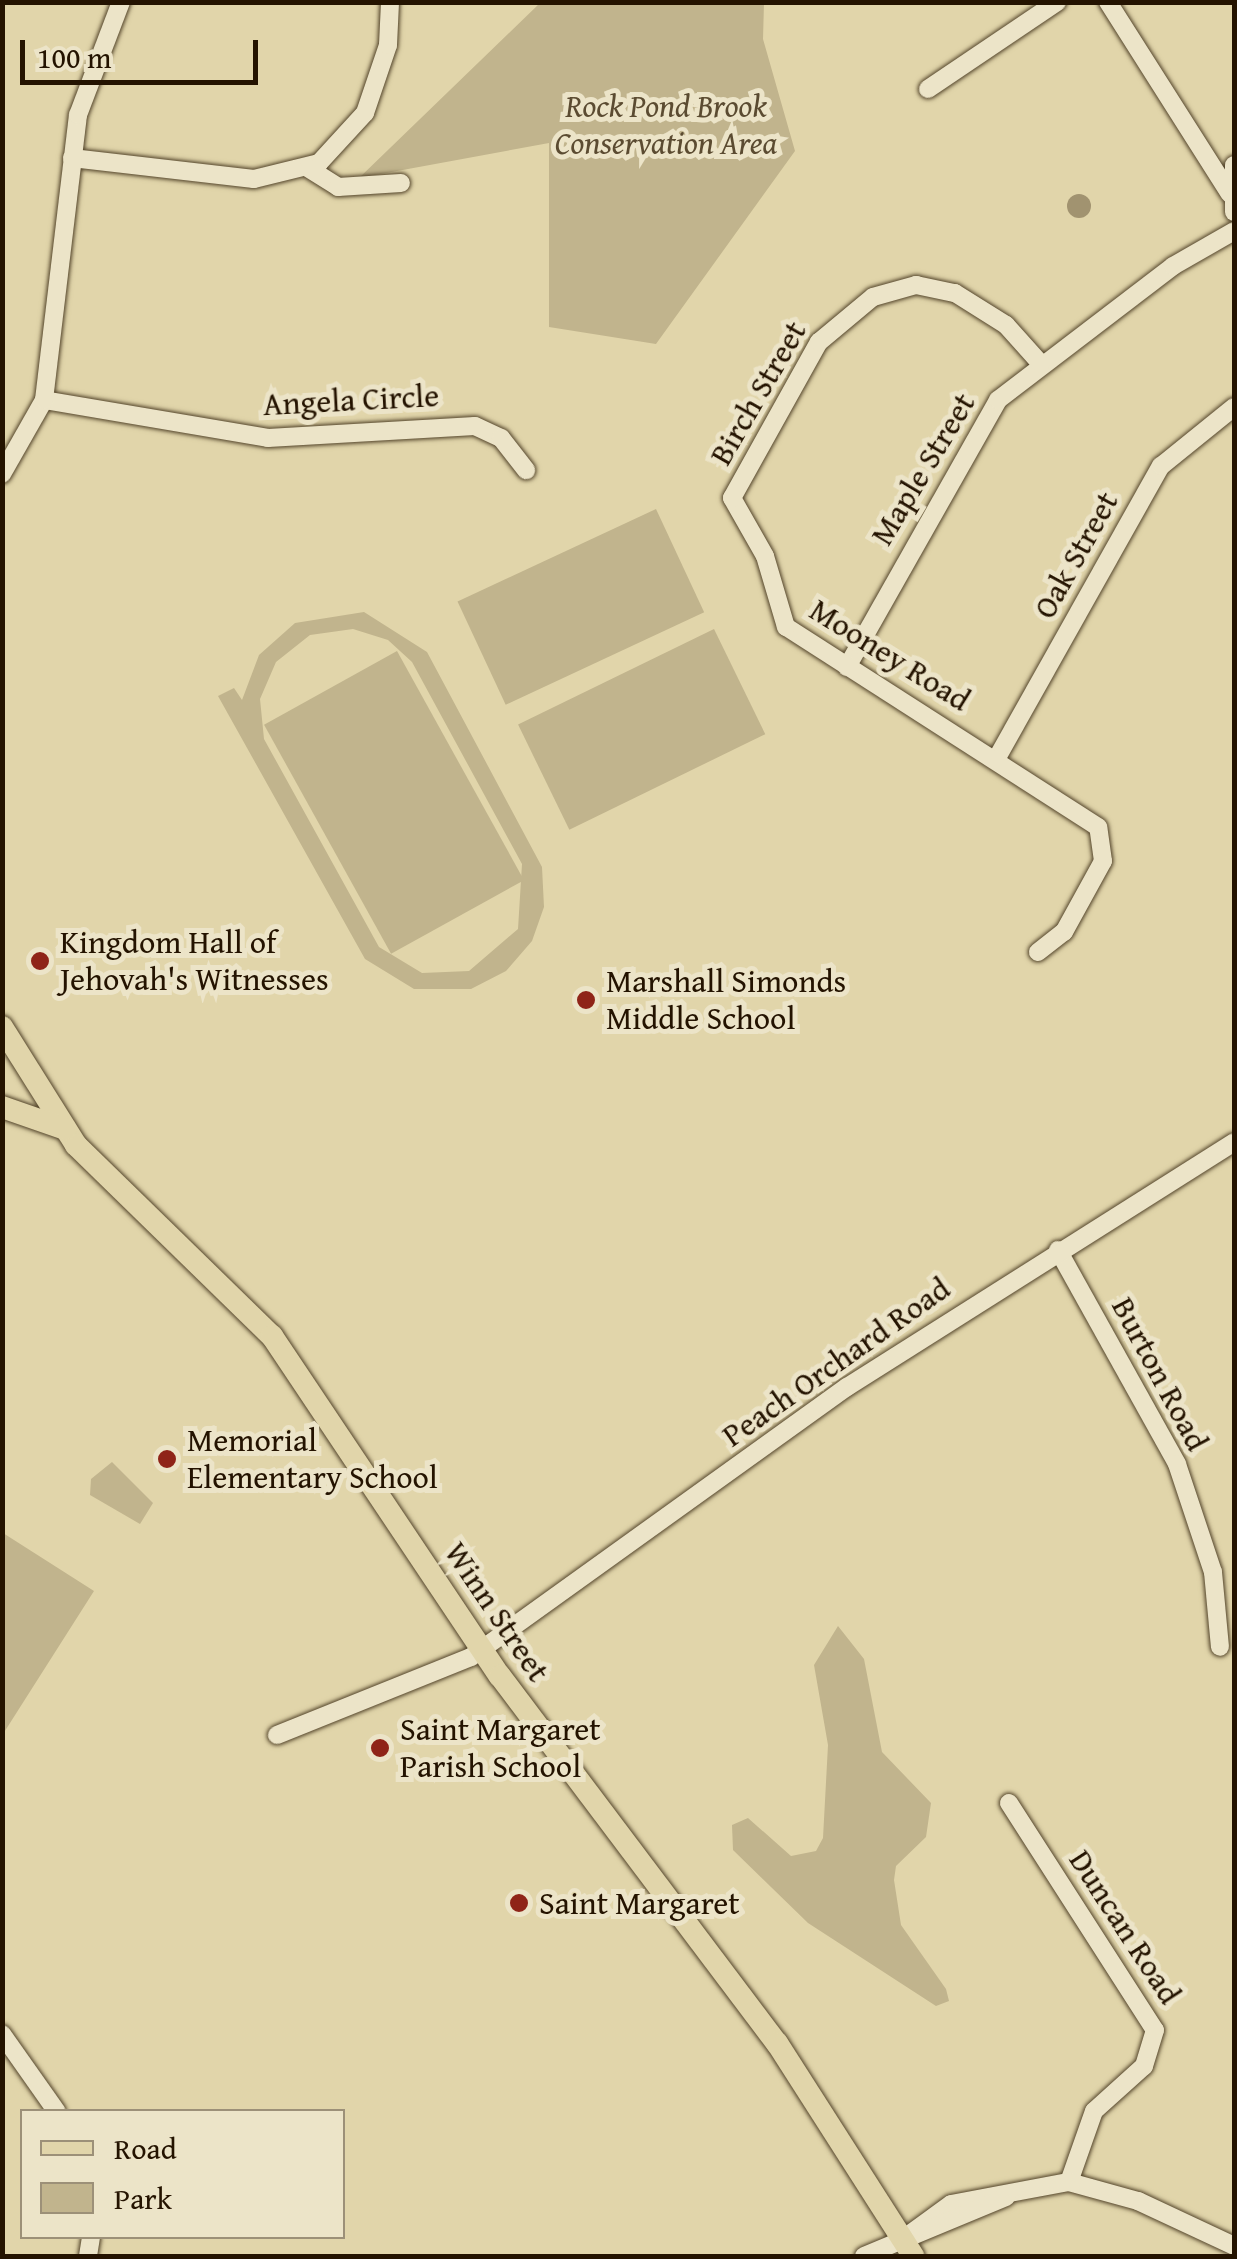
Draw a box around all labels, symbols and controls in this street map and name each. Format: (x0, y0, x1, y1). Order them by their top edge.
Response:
scale bar (25, 20, 262, 82)
text: 100 m (37, 35, 111, 79)
park label: Rock Pond Brook Conservation Area (555, 88, 777, 163)
street label: Birch Street (701, 314, 815, 472)
street label: Angela Circle (262, 376, 440, 424)
street label: Maple Street (863, 386, 983, 552)
street label: Oak Street (1026, 485, 1126, 625)
street label: Mooney Road (803, 591, 977, 719)
place label: Kingdom Hall of Jehovah's Witnesses (60, 924, 329, 999)
marker: Kingdom Hall of Jehovah's Witnesses (29, 950, 51, 972)
place label: Marshall Simonds Middle School (606, 963, 846, 1038)
marker: Marshall Simonds Middle School (575, 989, 597, 1011)
street label: Peach Orchard Road (715, 1269, 957, 1455)
street label: Burton Road (1104, 1291, 1216, 1457)
place label: Memorial Elementary School (187, 1422, 438, 1497)
marker: Memorial Elementary School (156, 1448, 178, 1470)
street label: Winn Street (436, 1535, 558, 1689)
place label: Saint Margaret Parish School (400, 1711, 601, 1786)
marker: Saint Margaret Parish School (369, 1737, 391, 1759)
street label: Duncan Road (1061, 1843, 1189, 2011)
place label: Saint Margaret (539, 1884, 740, 1922)
marker: Saint Margaret (508, 1892, 530, 1914)
legend (20, 2109, 345, 2239)
text: Road (114, 2126, 177, 2170)
text: Park (114, 2176, 172, 2220)

